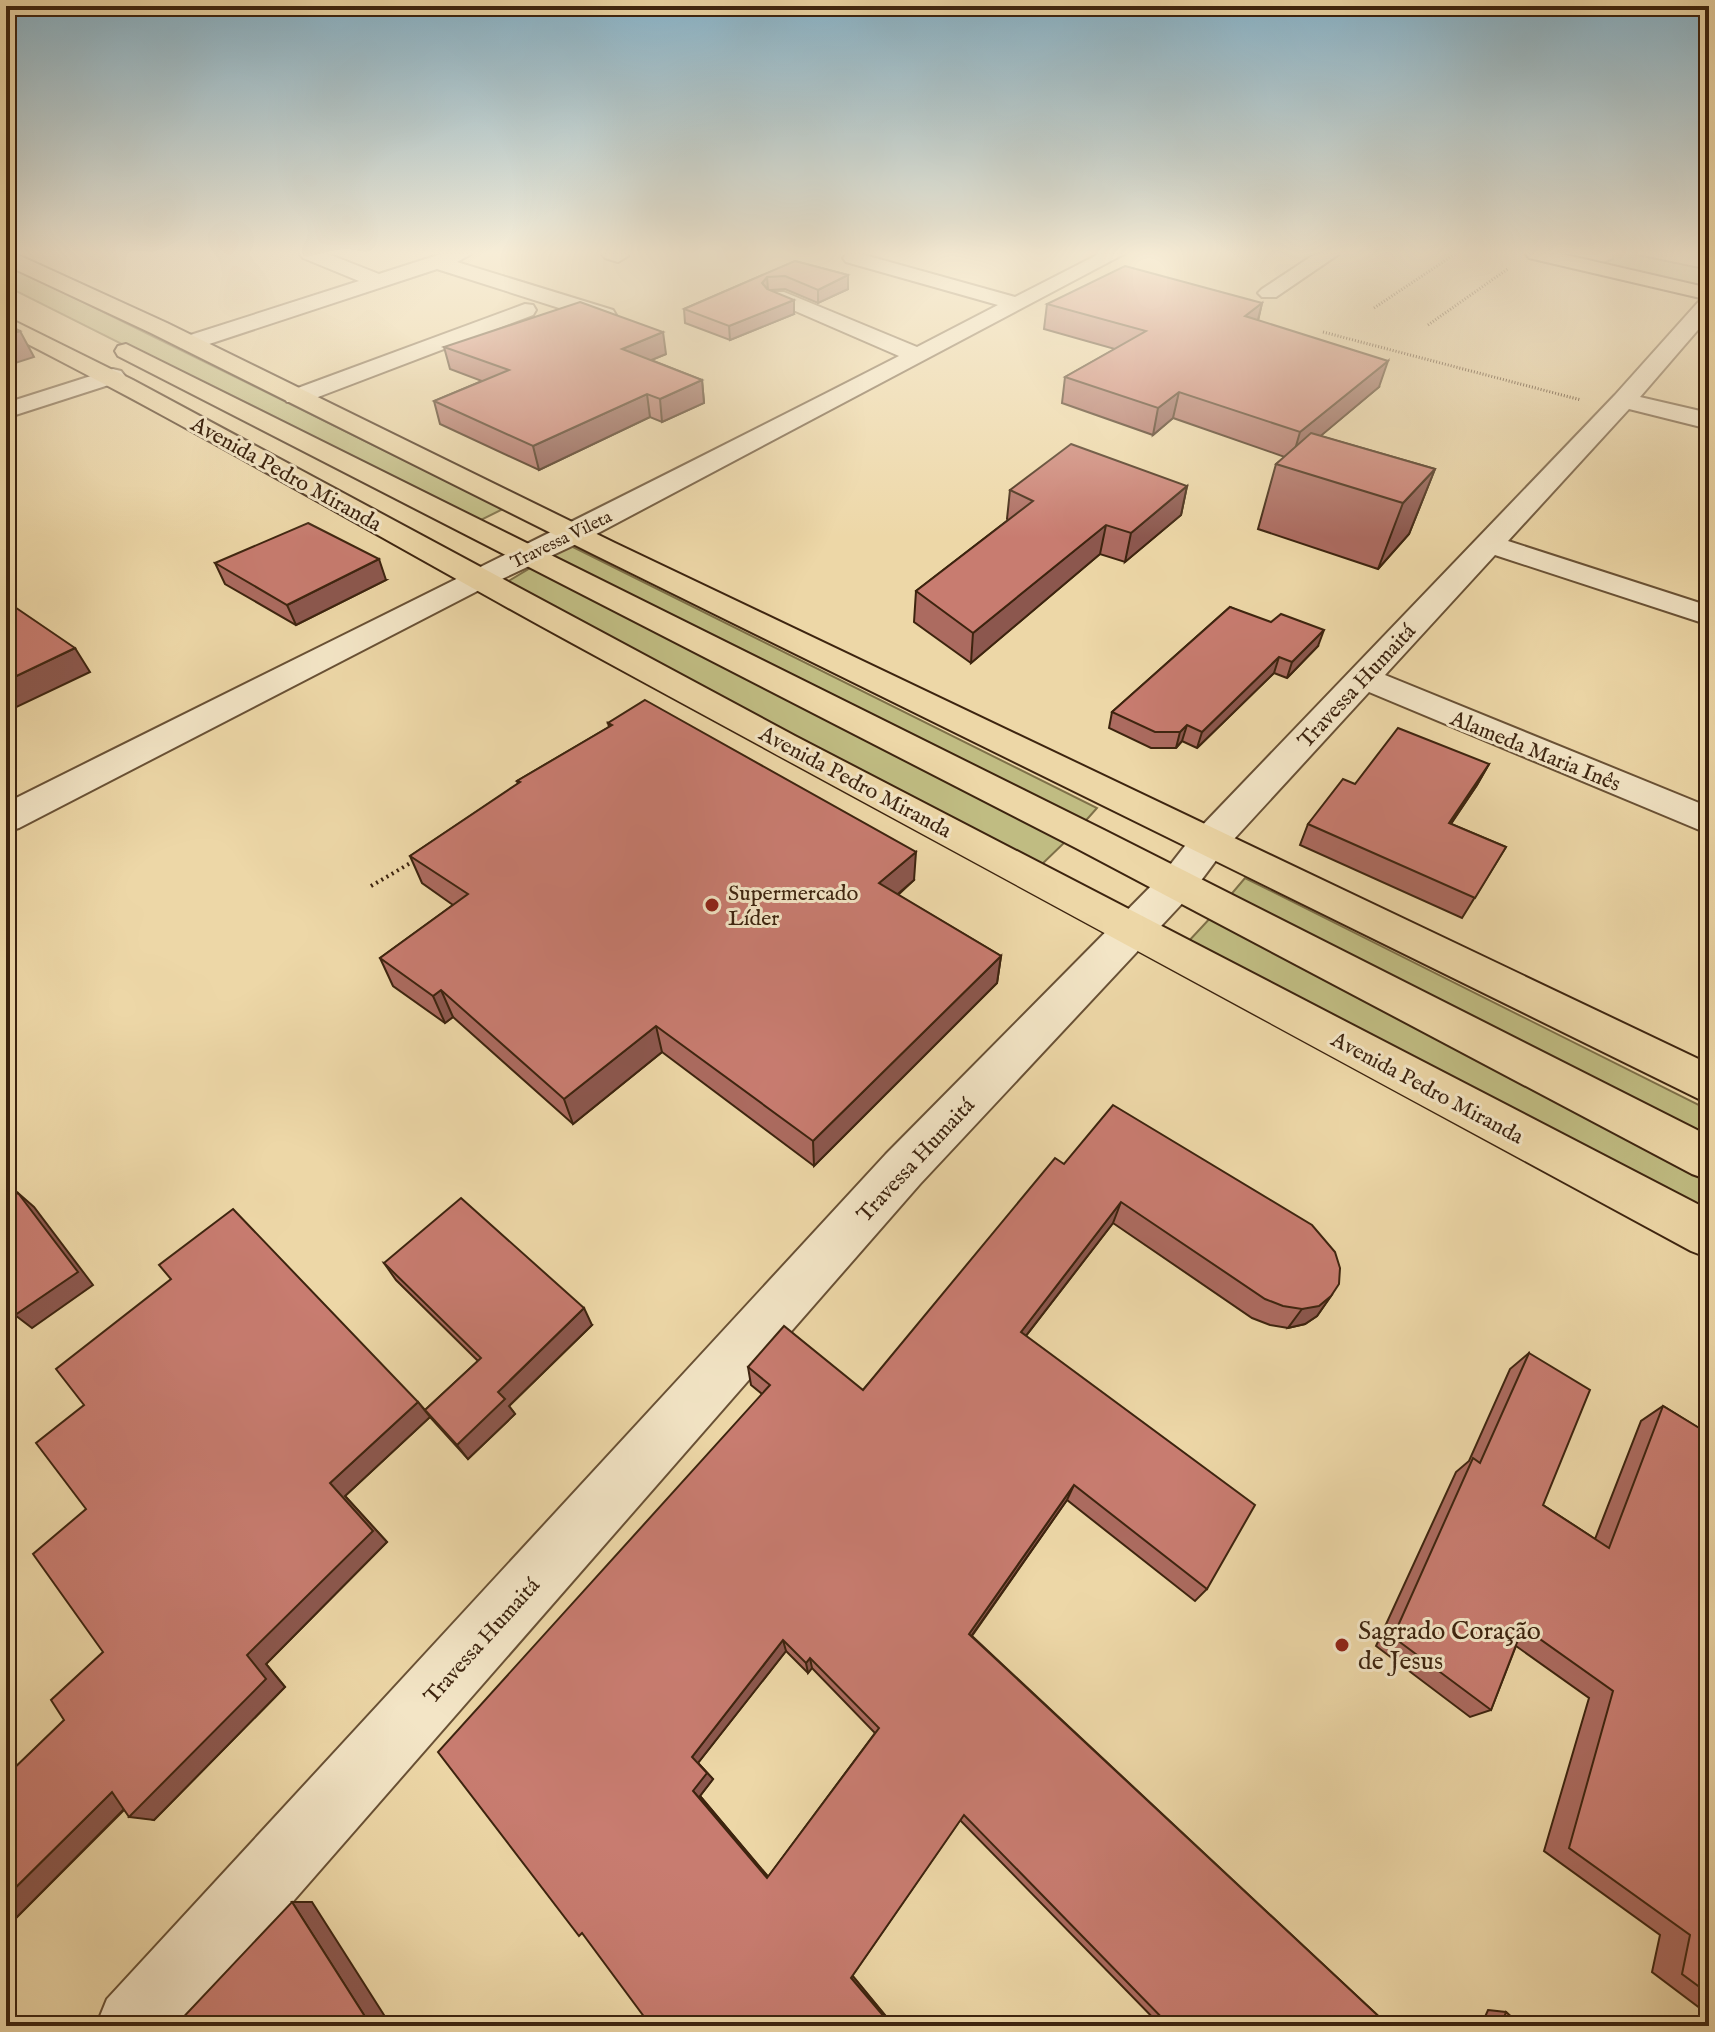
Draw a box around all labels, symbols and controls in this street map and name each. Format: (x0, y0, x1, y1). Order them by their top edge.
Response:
street label: Avenida Pedro Miranda (185, 410, 387, 539)
street label: Travessa Vileta (507, 506, 616, 575)
street label: Travessa Humaitá (1292, 618, 1423, 755)
street label: Alameda Maria Inês (1445, 705, 1624, 799)
street label: Avenida Pedro Miranda (753, 720, 956, 846)
place label: Supermercado Líder (728, 880, 859, 933)
marker: Supermercado Líder (703, 896, 721, 914)
street label: Avenida Pedro Miranda (1325, 1026, 1528, 1152)
street label: Travessa Humaitá (851, 1092, 982, 1229)
street label: Travessa Humaitá (418, 1572, 547, 1710)
place label: Sagrado Coração de Jesus (1358, 1615, 1541, 1678)
marker: Sagrado Coração de Jesus (1333, 1636, 1351, 1654)

